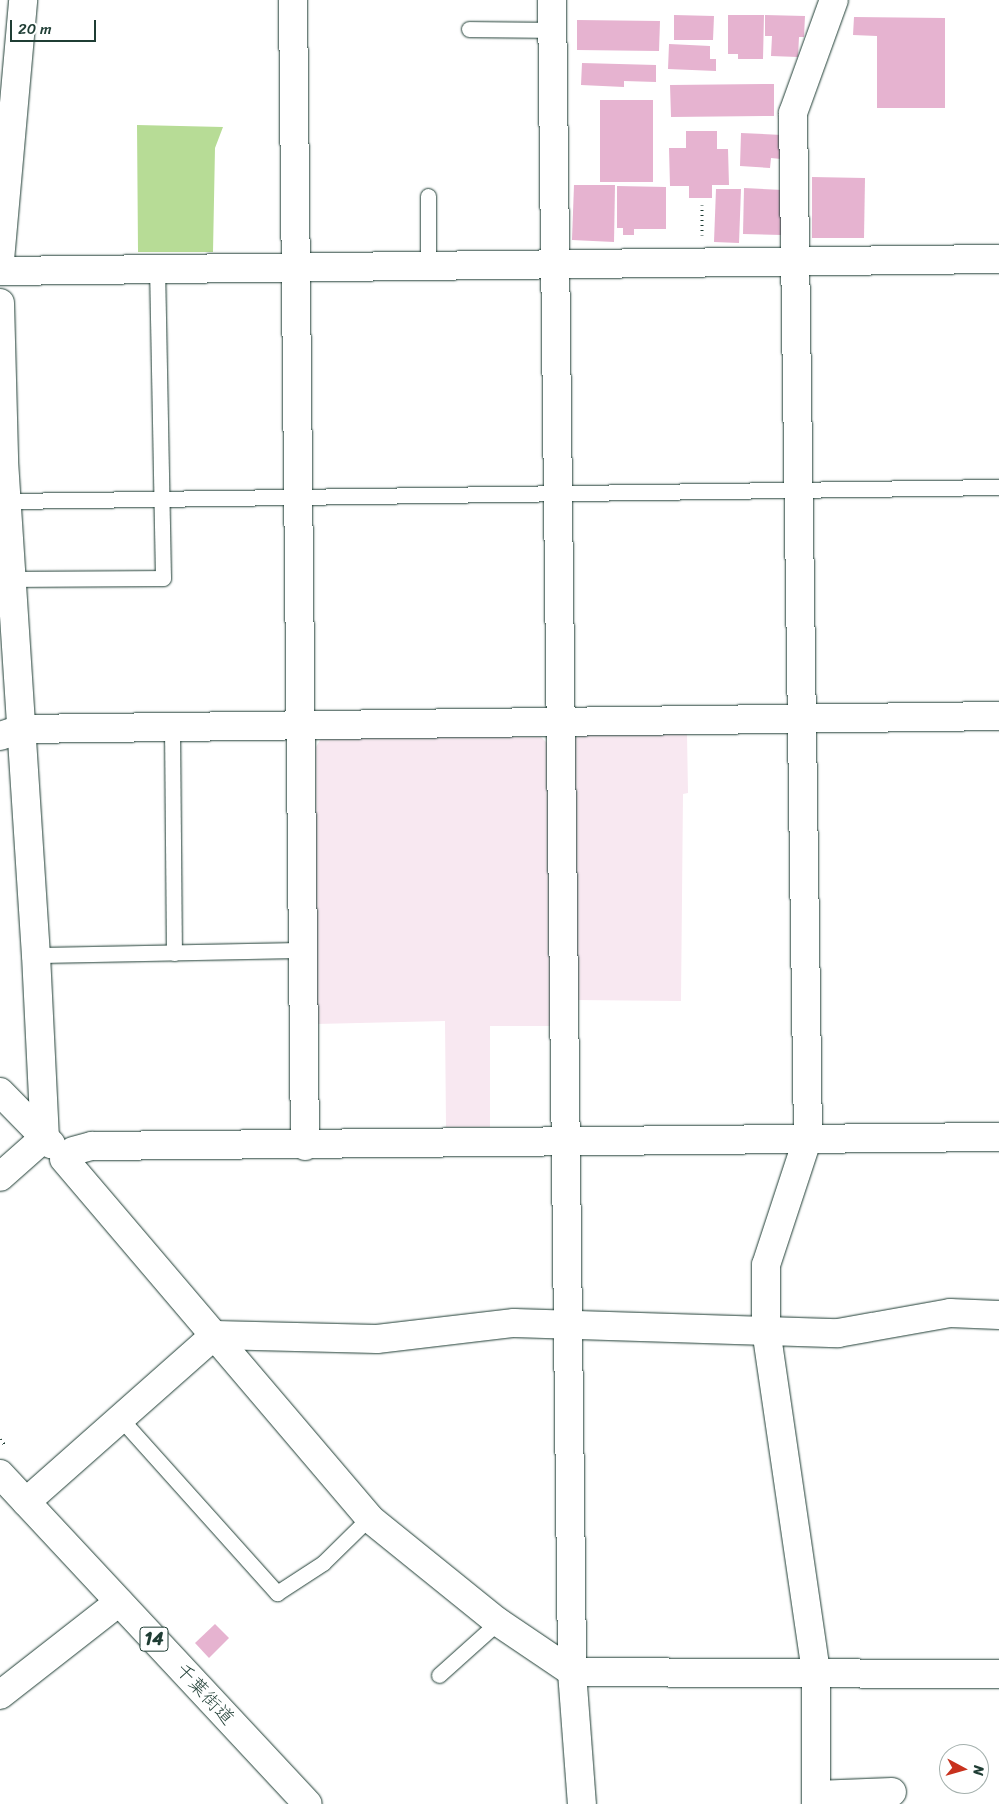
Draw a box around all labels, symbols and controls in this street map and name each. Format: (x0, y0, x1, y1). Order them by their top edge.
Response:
scale bar (12, 10, 99, 42)
text: 20 m (18, 16, 52, 42)
road number: 14 (139, 1624, 169, 1655)
street label: 千葉街道 (171, 1658, 239, 1730)
north arrow (939, 1744, 989, 1794)
text: N (965, 1764, 991, 1777)

